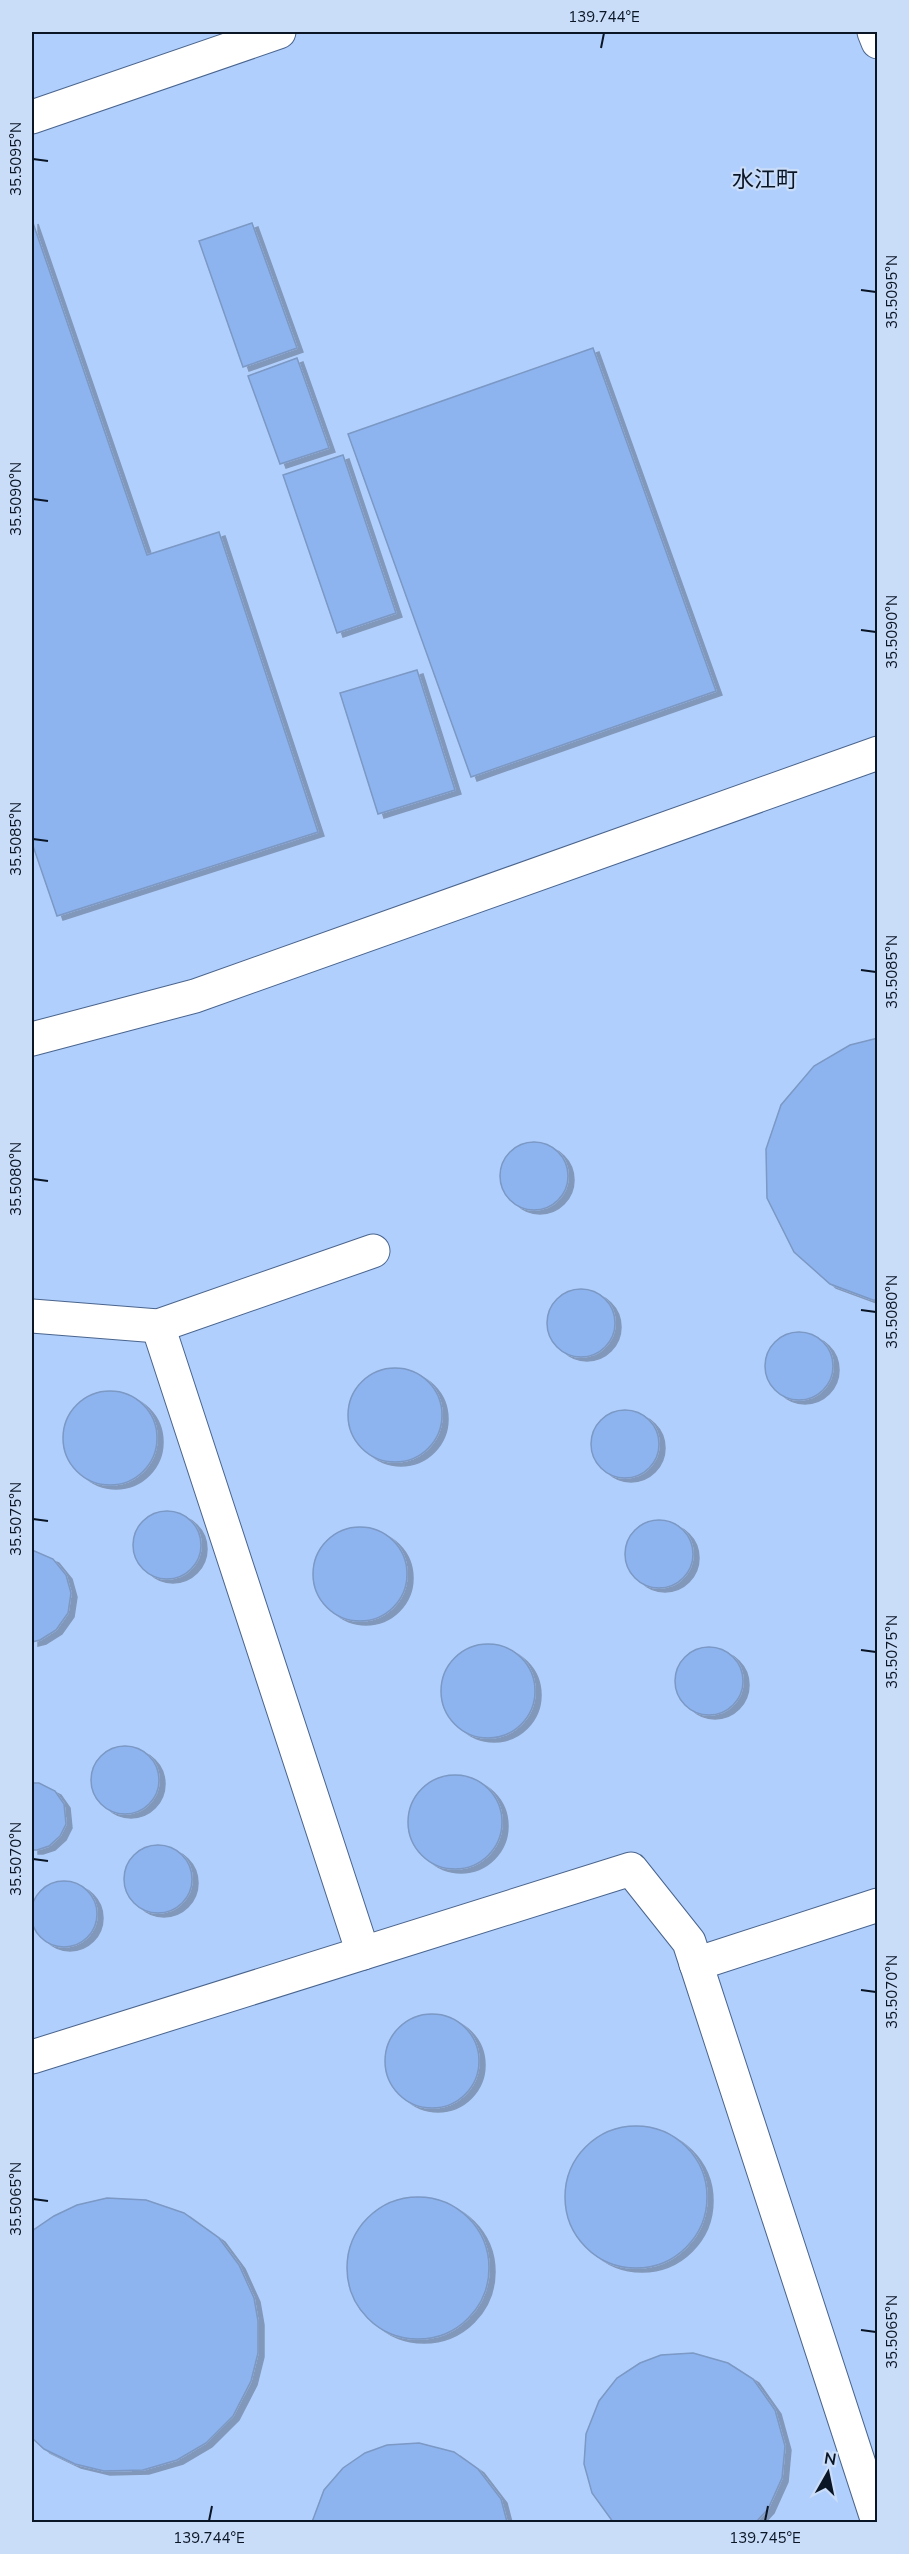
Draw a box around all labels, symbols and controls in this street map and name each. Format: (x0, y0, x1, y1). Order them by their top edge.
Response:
text: 139.744°E (568, 7, 640, 27)
text: 35.5095°N (6, 122, 26, 196)
district label: 水江町 (732, 165, 798, 195)
text: 35.5095°N (882, 255, 902, 329)
text: 35.5090°N (6, 462, 26, 536)
text: 35.5090°N (882, 595, 902, 669)
text: 35.5085°N (6, 802, 26, 876)
text: 35.5085°N (882, 935, 902, 1009)
text: 35.5080°N (6, 1142, 26, 1216)
text: 35.5080°N (882, 1275, 902, 1349)
text: 35.5075°N (6, 1482, 26, 1556)
text: 35.5075°N (882, 1615, 902, 1689)
text: 35.5070°N (6, 1822, 26, 1896)
text: 35.5070°N (882, 1955, 902, 2029)
text: 35.5065°N (6, 2162, 26, 2236)
text: 35.5065°N (882, 2295, 902, 2369)
north arrow (798, 2443, 858, 2503)
text: N (823, 2447, 838, 2471)
text: 139.744°E (173, 2528, 245, 2548)
text: 139.745°E (729, 2528, 801, 2548)

